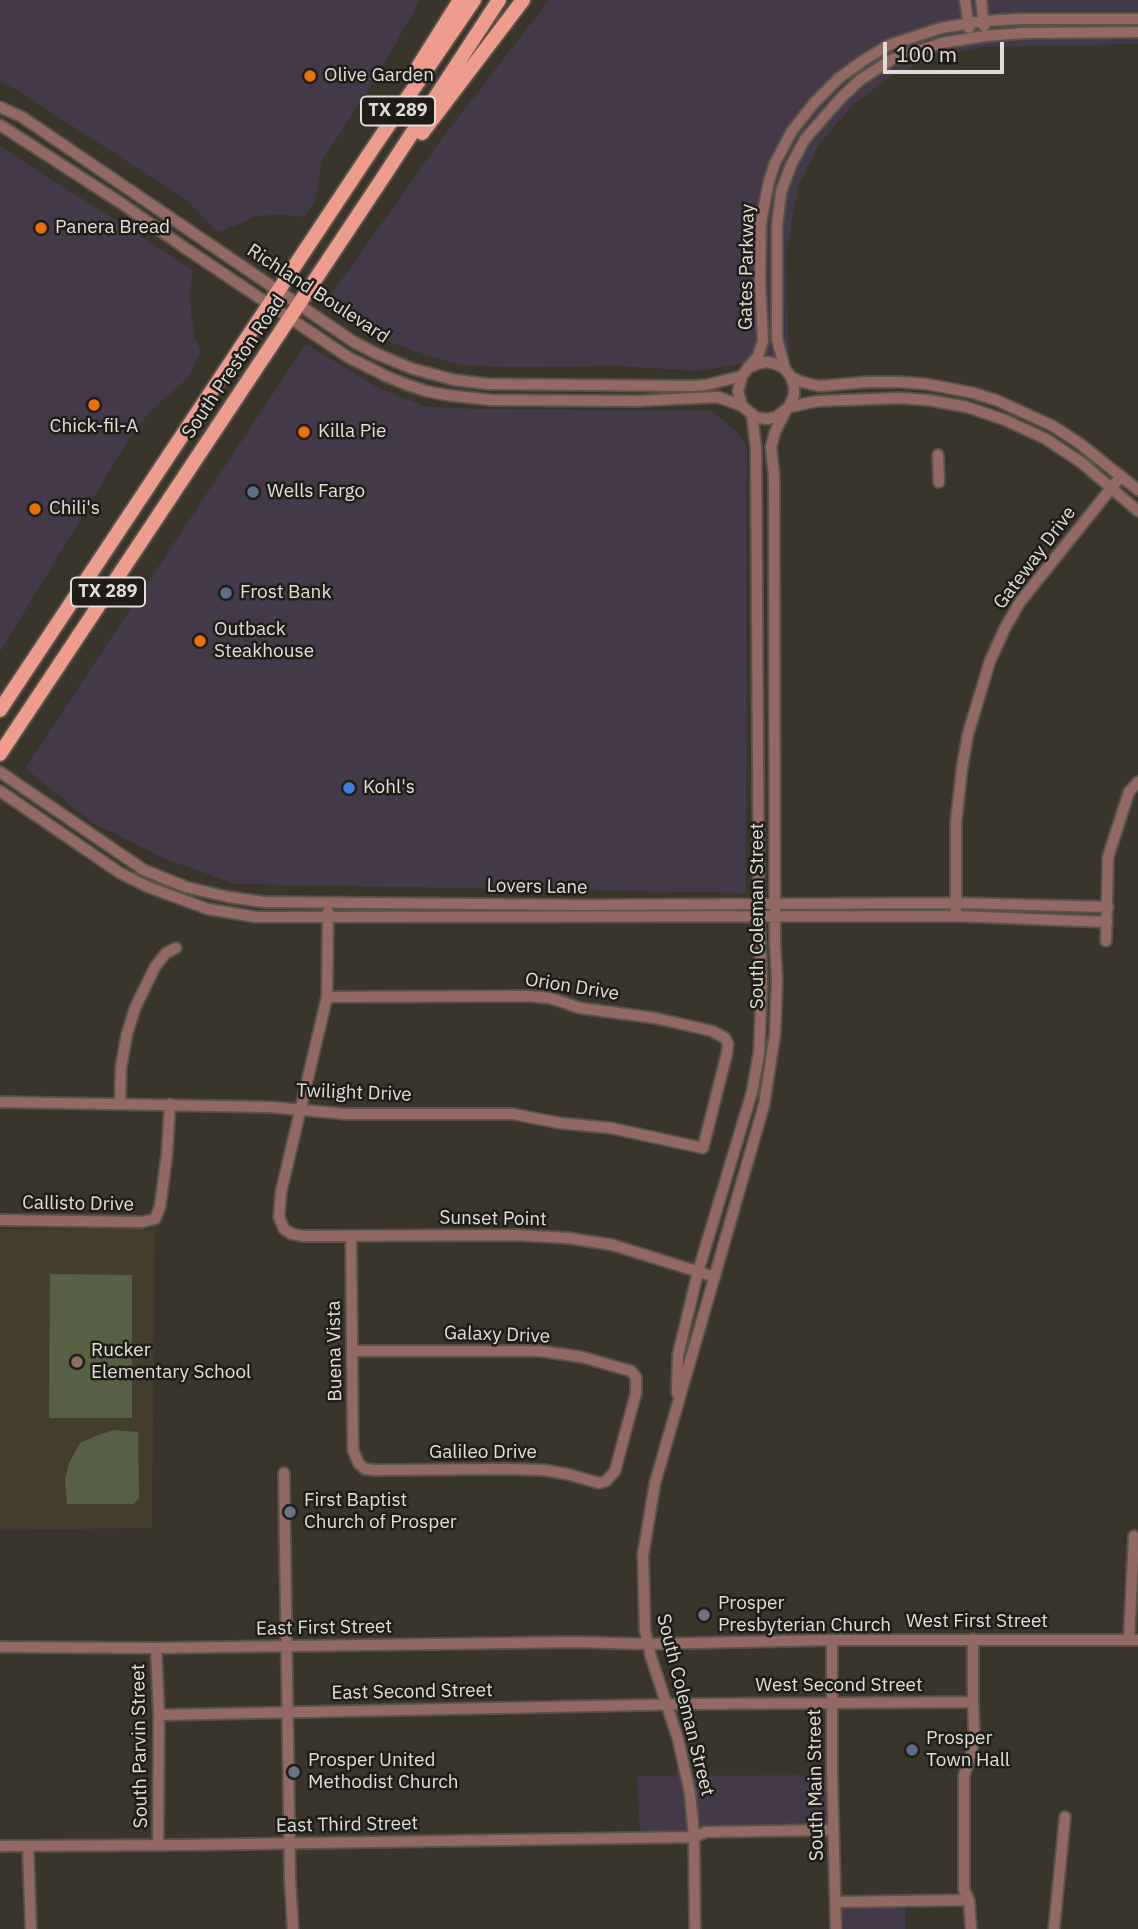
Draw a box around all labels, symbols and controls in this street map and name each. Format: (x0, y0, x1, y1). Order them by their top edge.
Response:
scale bar (886, 28, 1007, 72)
text: 100 m (896, 40, 957, 68)
place label: Olive Garden (324, 65, 434, 87)
marker: Olive Garden (302, 68, 318, 84)
road number: TX 289 (361, 96, 435, 126)
street label: Gates Parkway (734, 204, 760, 330)
place label: Panera Bread (55, 217, 170, 239)
marker: Panera Bread (33, 220, 49, 236)
street label: Richland Boulevard (242, 239, 394, 349)
street label: South Preston Road (177, 291, 291, 443)
marker: Chick-fil-A (86, 397, 102, 413)
place label: Chick-fil-A (50, 416, 138, 438)
place label: Killa Pie (318, 421, 386, 443)
marker: Killa Pie (296, 424, 312, 440)
place label: Wells Fargo (267, 481, 365, 503)
marker: Wells Fargo (245, 484, 261, 500)
place label: Chili's (49, 498, 100, 520)
marker: Chili's (27, 501, 43, 517)
street label: Gateway Drive (989, 502, 1081, 614)
road number: TX 289 (71, 578, 145, 606)
place label: Frost Bank (240, 582, 331, 604)
marker: Frost Bank (218, 585, 234, 601)
place label: Outback Steakhouse (214, 619, 314, 663)
marker: Outback Steakhouse (192, 633, 208, 649)
place label: Kohl's (363, 777, 415, 799)
marker: Kohl's (341, 780, 357, 796)
street label: South Coleman Street (747, 823, 769, 1009)
street label: Lovers Lane (486, 875, 588, 899)
street label: Orion Drive (523, 968, 621, 1006)
street label: Twilight Drive (296, 1080, 412, 1106)
street label: Callisto Drive (22, 1192, 134, 1216)
street label: Sunset Point (439, 1207, 547, 1231)
street label: Buena Vista (323, 1300, 347, 1402)
street label: Galaxy Drive (443, 1322, 551, 1348)
place label: Rucker Elementary School (91, 1340, 251, 1384)
marker: Rucker Elementary School (69, 1354, 85, 1370)
street label: Galileo Drive (429, 1442, 537, 1464)
place label: First Baptist Church of Prosper (304, 1490, 457, 1534)
marker: First Baptist Church of Prosper (282, 1504, 298, 1520)
place label: Prosper Presbyterian Church (718, 1593, 891, 1637)
marker: Prosper Presbyterian Church (696, 1607, 712, 1623)
street label: West First Street (906, 1611, 1048, 1633)
street label: South Coleman Street (651, 1612, 719, 1798)
street label: East First Street (256, 1615, 392, 1641)
street label: South Parvin Street (127, 1664, 153, 1828)
street label: West Second Street (755, 1675, 923, 1697)
street label: East Second Street (331, 1679, 493, 1705)
street label: South Main Street (803, 1709, 829, 1861)
place label: Prosper Town Hall (926, 1728, 1010, 1772)
marker: Prosper Town Hall (904, 1742, 920, 1758)
place label: Prosper United Methodist Church (308, 1750, 459, 1794)
marker: Prosper United Methodist Church (286, 1764, 302, 1780)
street label: East Third Street (276, 1812, 418, 1838)

